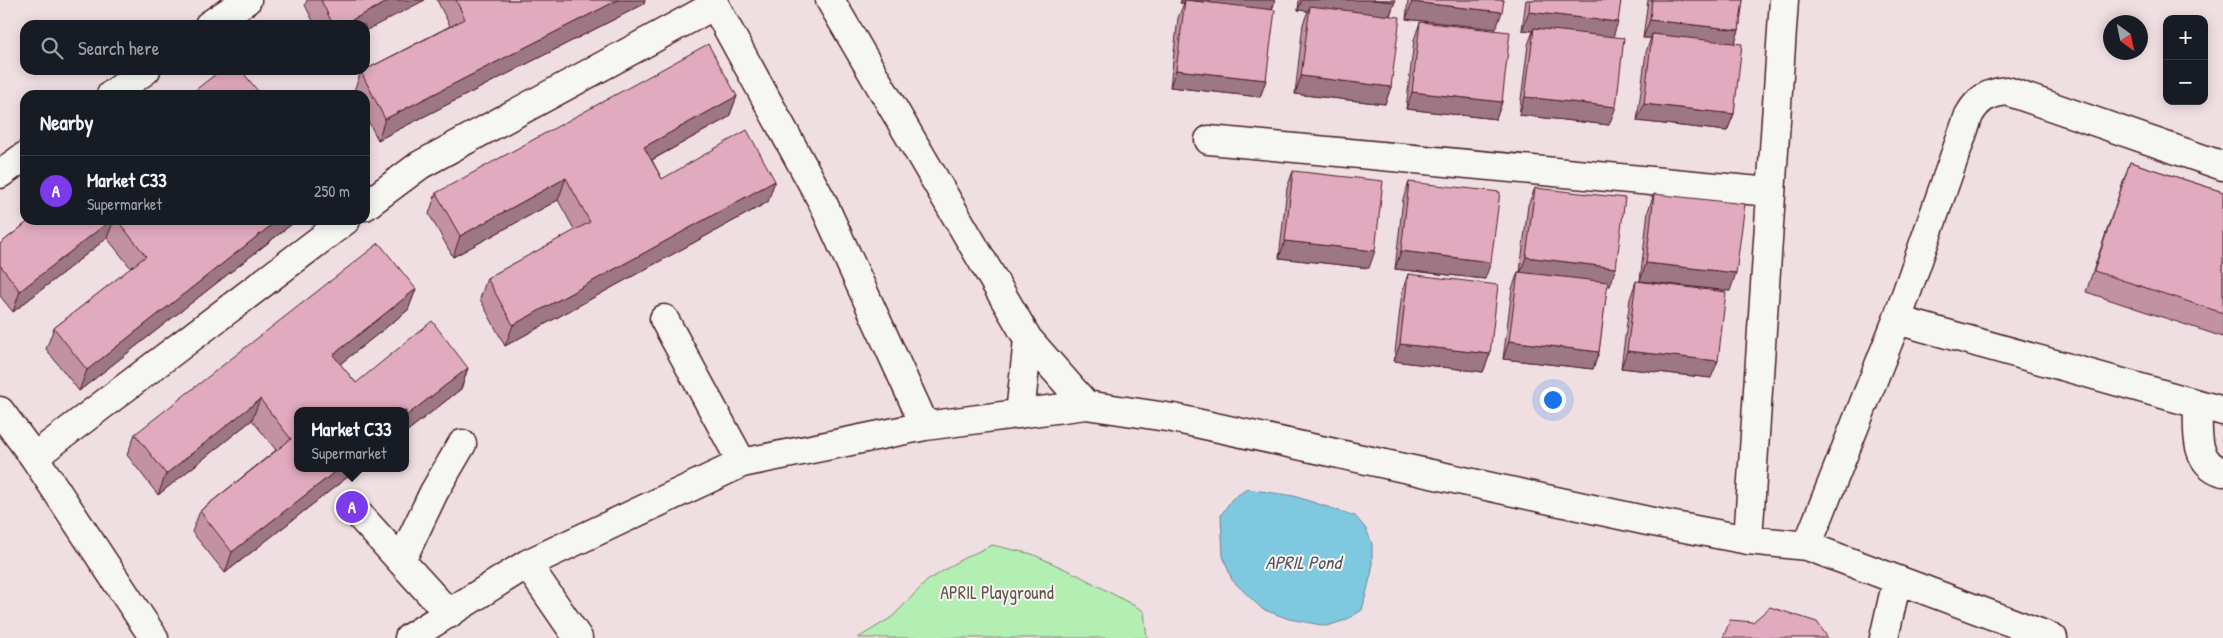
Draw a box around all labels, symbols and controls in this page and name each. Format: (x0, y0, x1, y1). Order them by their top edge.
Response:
north arrow (2103, 15, 2148, 60)
map controls (2163, 15, 2208, 105)
button: + (2163, 15, 2208, 60)
search box (20, 20, 370, 75)
icon: search (38, 34, 66, 62)
text: Search here (78, 35, 159, 61)
button: − (2163, 60, 2208, 105)
text: Nearby (40, 108, 93, 137)
text: Market C33 (87, 167, 167, 193)
text: A (52, 180, 60, 202)
text: 250 m (314, 180, 350, 202)
text: Supermarket (87, 193, 162, 215)
your location (1540, 387, 1566, 413)
popup (294, 407, 409, 472)
text: Market C33 (312, 416, 391, 442)
text: Supermarket (312, 442, 387, 464)
pin: A (336, 488, 368, 526)
water label: APRIL Pond (1265, 549, 1343, 575)
park label: APRIL Playground (940, 580, 1054, 605)

